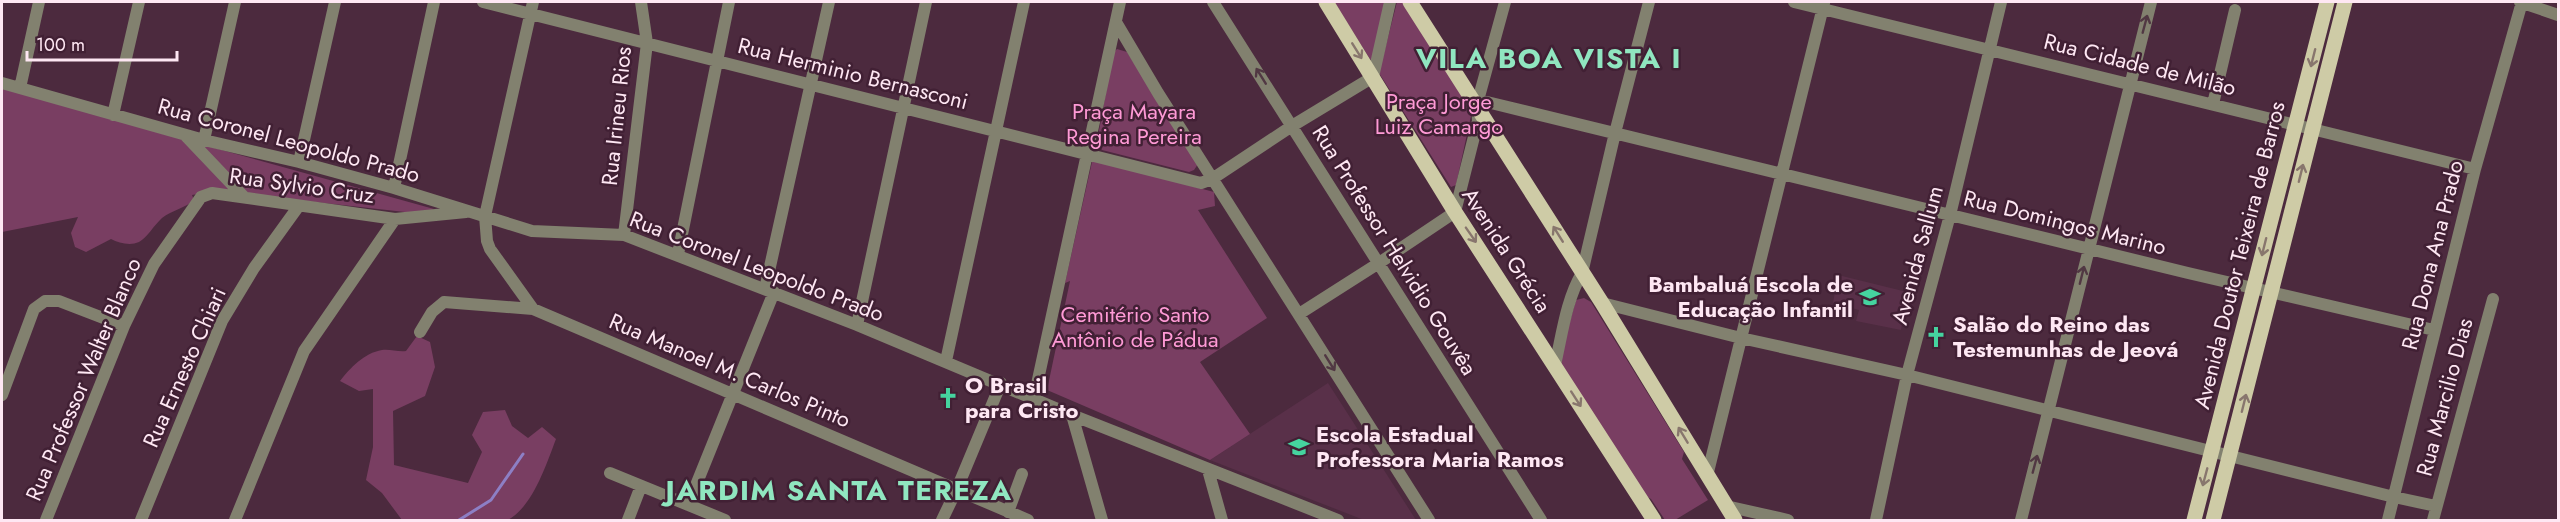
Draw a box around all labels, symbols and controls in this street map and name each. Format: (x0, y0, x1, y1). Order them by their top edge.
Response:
one-way arrow (2140, 15, 2152, 34)
scale bar (27, 24, 177, 62)
street label: Rua Cidade de Milão (2040, 25, 2240, 103)
street label: Rua Herminio Bernasconi (734, 29, 972, 117)
text: 100 m (36, 32, 85, 58)
district label: VILA BOA VISTA I (1415, 38, 1682, 79)
one-way arrow (1352, 42, 1364, 59)
street label: Rua Irineu Rios (593, 45, 639, 187)
one-way arrow (2307, 48, 2318, 67)
one-way arrow (1254, 68, 1266, 85)
park label: Praça Jorge Luiz Camargo (1375, 85, 1503, 142)
street label: Rua Coronel Leopoldo Prado (154, 90, 424, 190)
park label: Praça Mayara Regina Pereira (1066, 95, 1202, 152)
street label: Avenida Doutor Teixeira de Barros (2185, 98, 2293, 412)
street label: Rua Professor Helvidio Gouvêa (1305, 119, 1485, 381)
street label: Rua Dona Ana Prado (2393, 157, 2471, 353)
street label: Rua Sylvio Cruz (227, 159, 377, 211)
one-way arrow (2296, 164, 2308, 183)
street label: Avenida Grécia (1454, 181, 1560, 319)
street label: Rua Domingos Marino (1960, 181, 2170, 263)
street label: Avenida Sallum (1883, 182, 1951, 328)
street label: Rua Coronel Leopoldo Prado (625, 203, 889, 329)
one-way arrow (1465, 226, 1477, 243)
one-way arrow (1551, 226, 1563, 243)
one-way arrow (2257, 237, 2269, 256)
street label: Rua Professor Walter Blanco (17, 252, 149, 506)
one-way arrow (2077, 265, 2089, 284)
place label: Bambaluá Escola de Educação Infantil (1648, 268, 1853, 325)
street label: Rua Ernesto Chiari (134, 282, 234, 452)
school or university icon: Bambaluá Escola de Educação Infantil (1858, 285, 1882, 309)
park label: Cemitério Santo Antônio de Pádua (1051, 298, 1219, 355)
street label: Rua Manoel M. Carlos Pinto (604, 305, 856, 435)
place label: Salão do Reino das Testemunhas de Jeová (1953, 308, 2179, 365)
street label: Rua Marcilio Dias (2408, 314, 2481, 480)
church icon: Salão do Reino das Testemunhas de Jeová (1924, 325, 1948, 349)
one-way arrow (1324, 354, 1336, 371)
place label: O Brasil para Cristo (965, 369, 1078, 426)
church icon: O Brasil para Cristo (936, 386, 960, 410)
one-way arrow (1570, 390, 1582, 407)
one-way arrow (2239, 394, 2251, 413)
place label: Escola Estadual Professora Maria Ramos (1316, 418, 1564, 475)
one-way arrow (1676, 427, 1688, 444)
school or university icon: Escola Estadual Professora Maria Ramos (1287, 435, 1311, 459)
one-way arrow (2030, 455, 2042, 474)
one-way arrow (2199, 467, 2211, 486)
district label: JARDIM SANTA TEREZA (660, 470, 1013, 511)

